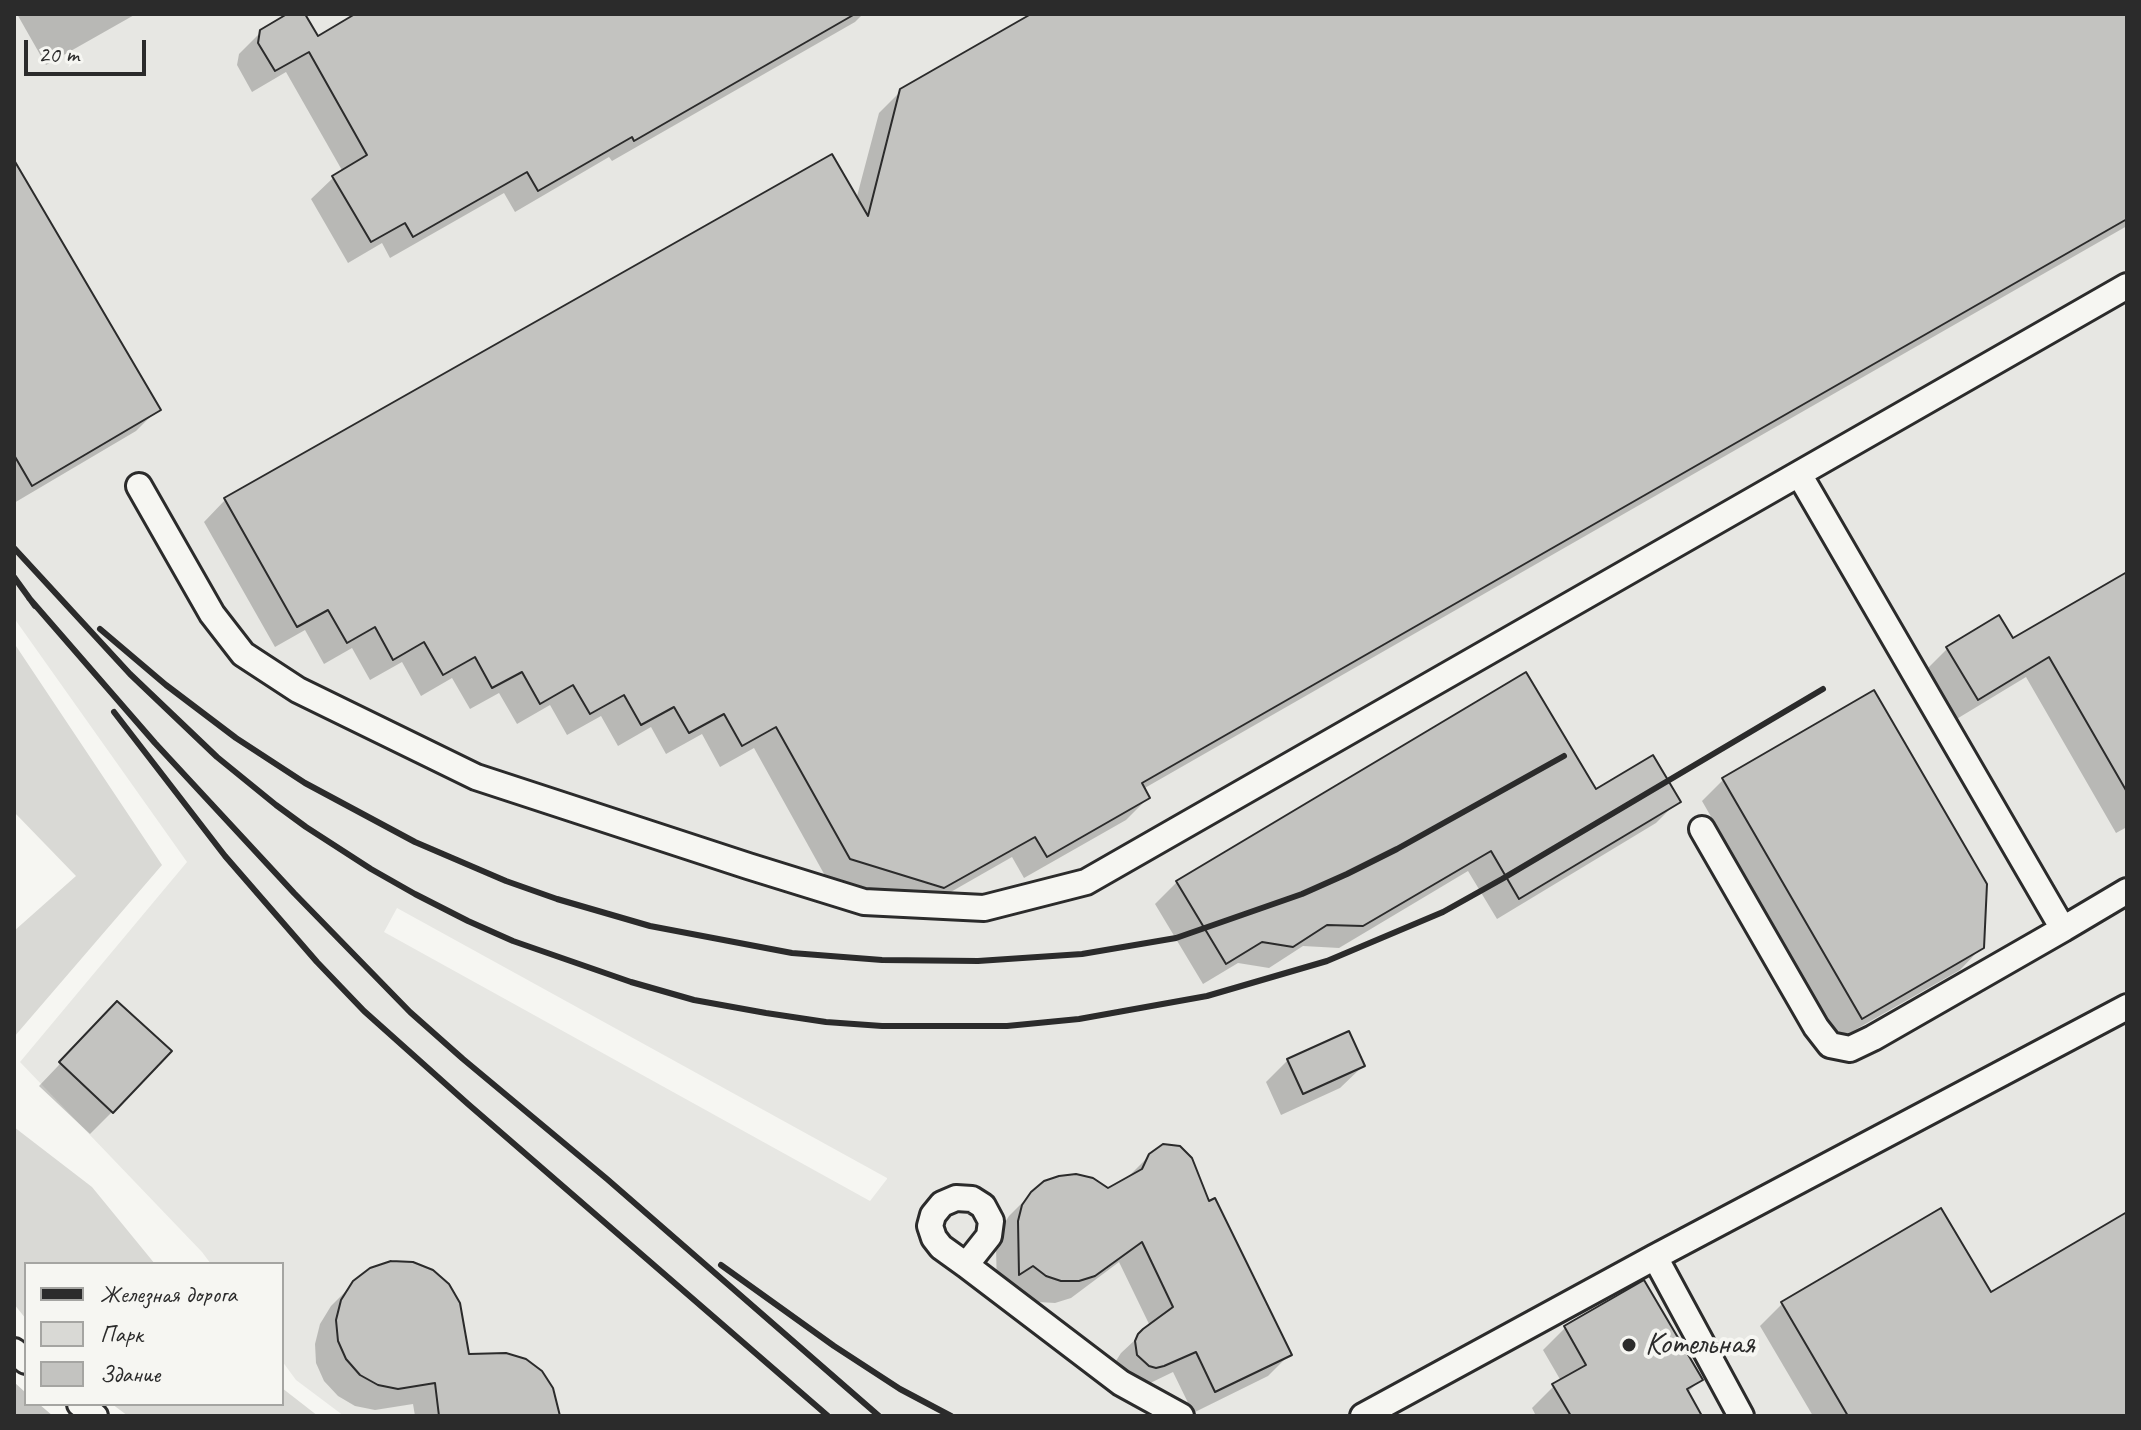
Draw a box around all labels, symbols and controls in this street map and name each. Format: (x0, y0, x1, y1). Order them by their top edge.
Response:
scale bar (28, 24, 150, 74)
text: 20 m (38, 39, 79, 69)
legend (24, 1262, 284, 1406)
text: Железная дорога (100, 1279, 237, 1309)
text: Парк (100, 1319, 143, 1349)
place label: Котельная (1645, 1326, 1755, 1364)
marker: Котельная (1620, 1336, 1638, 1354)
text: Здание (100, 1359, 160, 1389)

